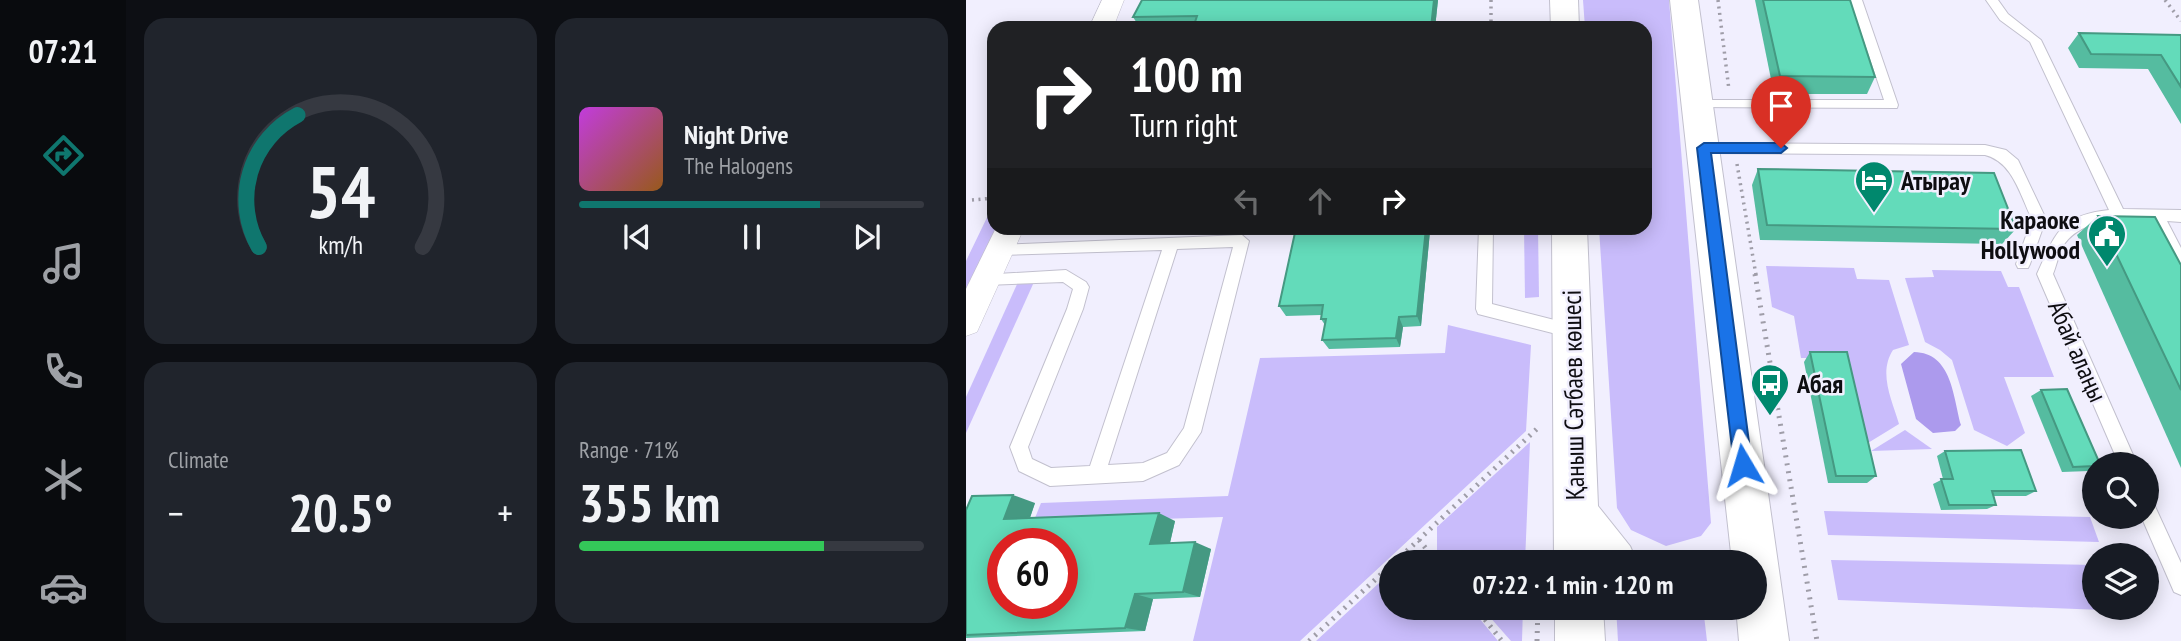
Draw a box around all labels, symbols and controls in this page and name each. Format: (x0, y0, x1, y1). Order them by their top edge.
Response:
text: 07:21 (28, 30, 98, 72)
text: 100 m (1130, 42, 1243, 106)
icon: right (1015, 49, 1106, 140)
pin (1751, 76, 1811, 148)
icon: arrive (1762, 87, 1800, 125)
text: Turn right (1130, 104, 1238, 146)
text: Night Drive (684, 118, 789, 151)
icon: directions (39, 131, 88, 180)
text: 54 (306, 144, 375, 238)
text: The Halogens (684, 151, 793, 180)
hotel icon: Атырау (1853, 159, 1895, 214)
place label: Атырау (1900, 164, 1971, 197)
icon: left (1228, 182, 1266, 220)
icon: ahead (1301, 182, 1339, 220)
icon: right (1374, 182, 1412, 220)
place label: Караоке Hollywood (1981, 203, 2080, 266)
public building icon: Караоке Hollywood (2086, 213, 2128, 268)
icon: previous (618, 218, 656, 256)
icon: pause (733, 218, 771, 256)
icon: next (848, 218, 886, 256)
text: km/h (318, 229, 363, 261)
icon: music (39, 239, 88, 288)
street label: Қаныш Сәтбаев көшесі (1555, 289, 1591, 501)
street label: Абай алаңы (2041, 295, 2115, 407)
icon: phone (39, 347, 88, 396)
bus stop icon: Абая (1749, 362, 1791, 417)
place label: Абая (1796, 367, 1843, 400)
position arrow (1706, 428, 1780, 502)
text: Range · 71% (579, 435, 679, 464)
text: Climate (168, 445, 229, 474)
map controls (2082, 452, 2159, 620)
button: search (2082, 452, 2159, 529)
icon: climate (39, 455, 88, 504)
text: 355 km (579, 469, 720, 536)
text: 20.5° (288, 479, 393, 546)
text: − (168, 488, 184, 537)
text: + (497, 488, 513, 537)
speed limit sign: 60 (987, 528, 1078, 619)
button: layers (2082, 543, 2159, 620)
icon: car (39, 563, 88, 612)
text: 07:22 · 1 min · 120 m (1473, 568, 1673, 601)

